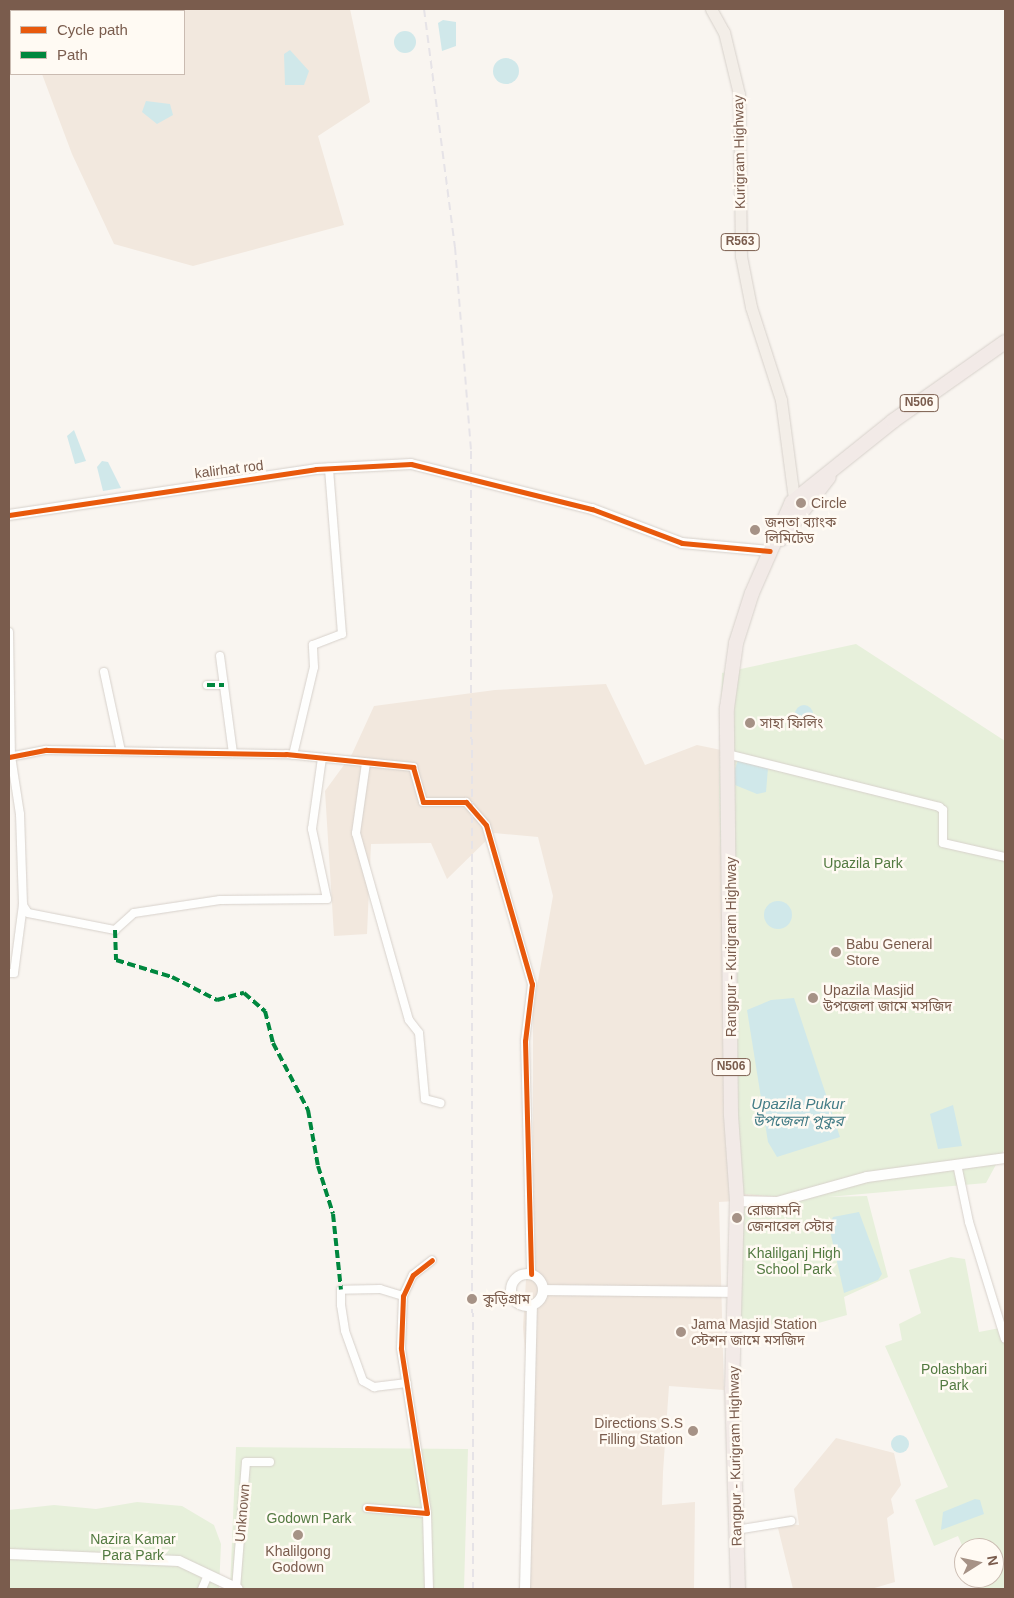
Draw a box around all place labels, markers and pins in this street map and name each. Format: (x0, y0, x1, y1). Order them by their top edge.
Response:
place label: Circle (811, 495, 847, 511)
marker: Circle (795, 497, 807, 509)
place label: জনতা ব্যাংক লিমিটেড (765, 514, 836, 546)
marker: জনতা ব্যাংক লিমিটেড (749, 524, 761, 536)
place label: সাহা ফিলিং (760, 715, 823, 731)
marker: সাহা ফিলিং (744, 717, 756, 729)
place label: Babu General Store (846, 936, 932, 969)
marker: Babu General Store (830, 946, 842, 958)
place label: Upazila Masjid উপজেলা জামে মসজিদ (823, 982, 952, 1014)
marker: Upazila Masjid উপজেলা জামে মসজিদ (807, 992, 819, 1004)
place label: রোজামনি জেনারেল স্টোর (747, 1202, 834, 1234)
marker: রোজামনি জেনারেল স্টোর (731, 1212, 743, 1224)
place label: কুড়িগ্রাম (483, 1291, 530, 1307)
marker: কুড়িগ্রাম (465, 1292, 479, 1306)
place label: Jama Masjid Station স্টেশন জামে মসজিদ (691, 1316, 817, 1348)
marker: Jama Masjid Station স্টেশন জামে মসজিদ (675, 1326, 687, 1338)
place label: Directions S.S Filling Station (594, 1415, 683, 1448)
marker: Directions S.S Filling Station (687, 1425, 699, 1437)
marker: Khalilgong Godown (292, 1529, 304, 1541)
place label: Khalilgong Godown (265, 1543, 331, 1575)

